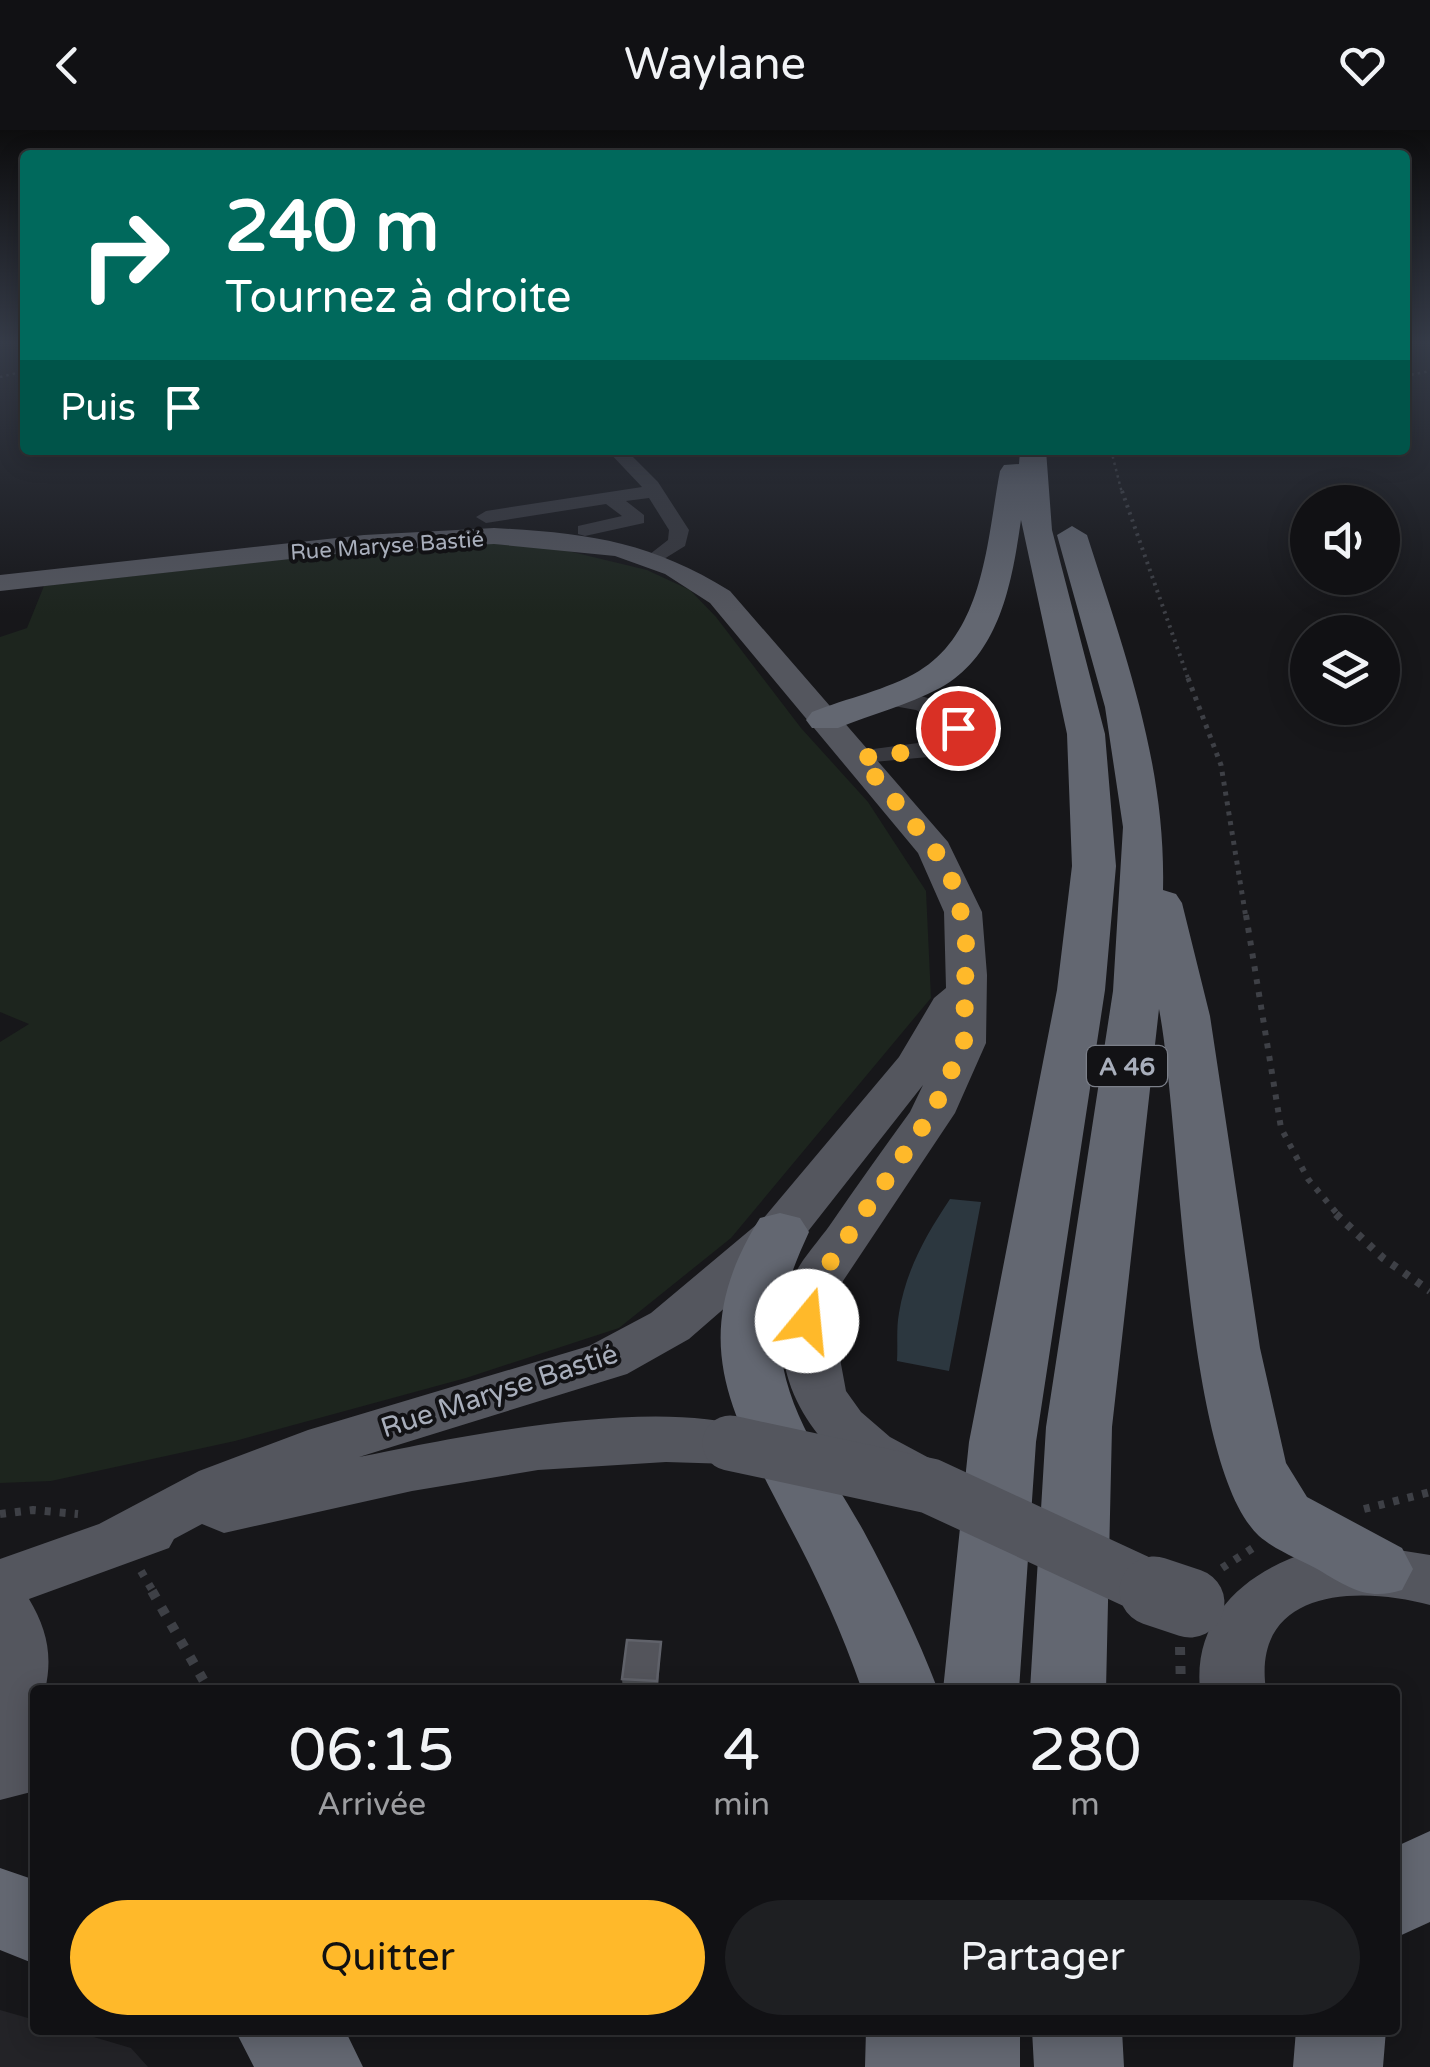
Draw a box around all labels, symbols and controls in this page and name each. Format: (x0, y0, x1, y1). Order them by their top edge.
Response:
icon: back (40, 38, 95, 93)
text: Waylane (624, 38, 806, 92)
icon: heart (1335, 38, 1390, 93)
text: 240 m (225, 186, 439, 270)
icon: right (60, 190, 190, 320)
text: Tournez à droite (225, 271, 571, 325)
icon: arrive (156, 380, 211, 435)
text: Puis (60, 385, 136, 431)
map controls (1290, 485, 1400, 725)
button: sound (1290, 485, 1400, 595)
street label: Rue Maryse Bastié (289, 526, 485, 566)
button: layers (1290, 615, 1400, 725)
pin (916, 686, 1001, 771)
icon: arrive (931, 701, 986, 756)
road number: A 46 (1087, 1046, 1167, 1086)
position arrow (755, 1269, 859, 1373)
street label: Rue Maryse Bastié (376, 1337, 622, 1445)
text: 06:15 (288, 1715, 455, 1787)
text: 4 (723, 1715, 760, 1787)
text: 280 (1028, 1715, 1142, 1787)
text: Arrivée (317, 1786, 426, 1824)
text: min (713, 1786, 770, 1824)
text: m (1070, 1786, 1100, 1824)
button: Quitter (70, 1900, 705, 2015)
button: Partager (725, 1900, 1360, 2015)

